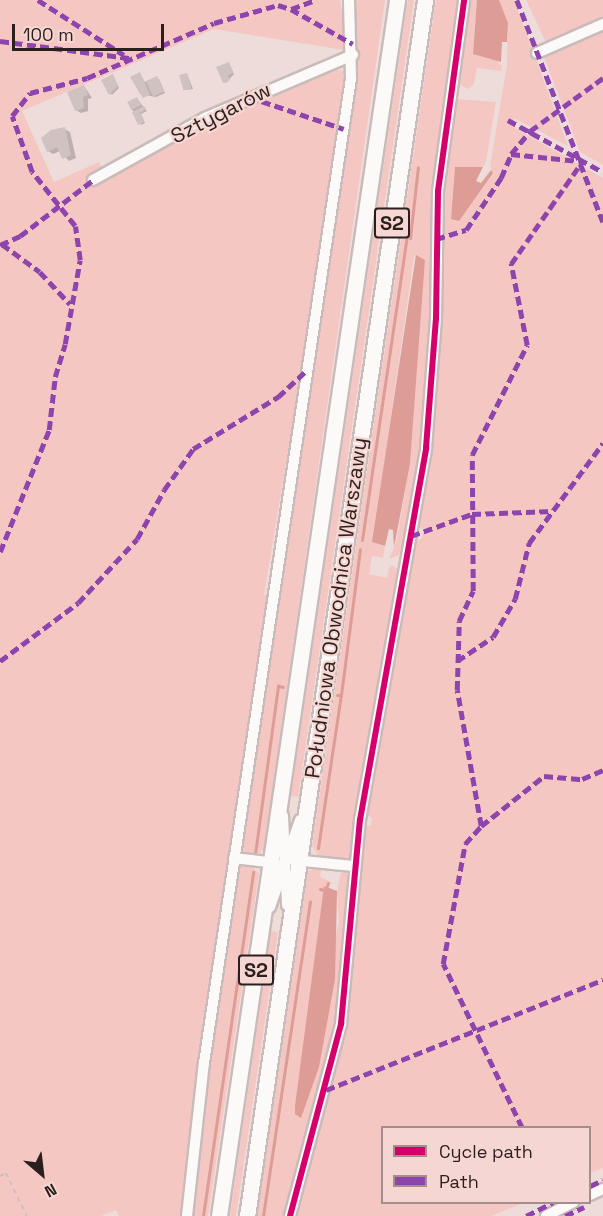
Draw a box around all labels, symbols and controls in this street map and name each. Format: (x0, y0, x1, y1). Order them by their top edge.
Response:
scale bar (15, 12, 166, 50)
text: 100 m (23, 23, 74, 46)
street label: Sztygarów (167, 77, 275, 149)
road number: S2 (374, 206, 410, 240)
street label: Południowa Obwodnica Warszawy (300, 436, 372, 780)
road number: S2 (238, 953, 274, 987)
legend (381, 1126, 591, 1204)
text: Cycle path (439, 1140, 533, 1163)
north arrow (12, 1144, 72, 1204)
text: Path (439, 1170, 479, 1193)
text: N (41, 1179, 60, 1202)

